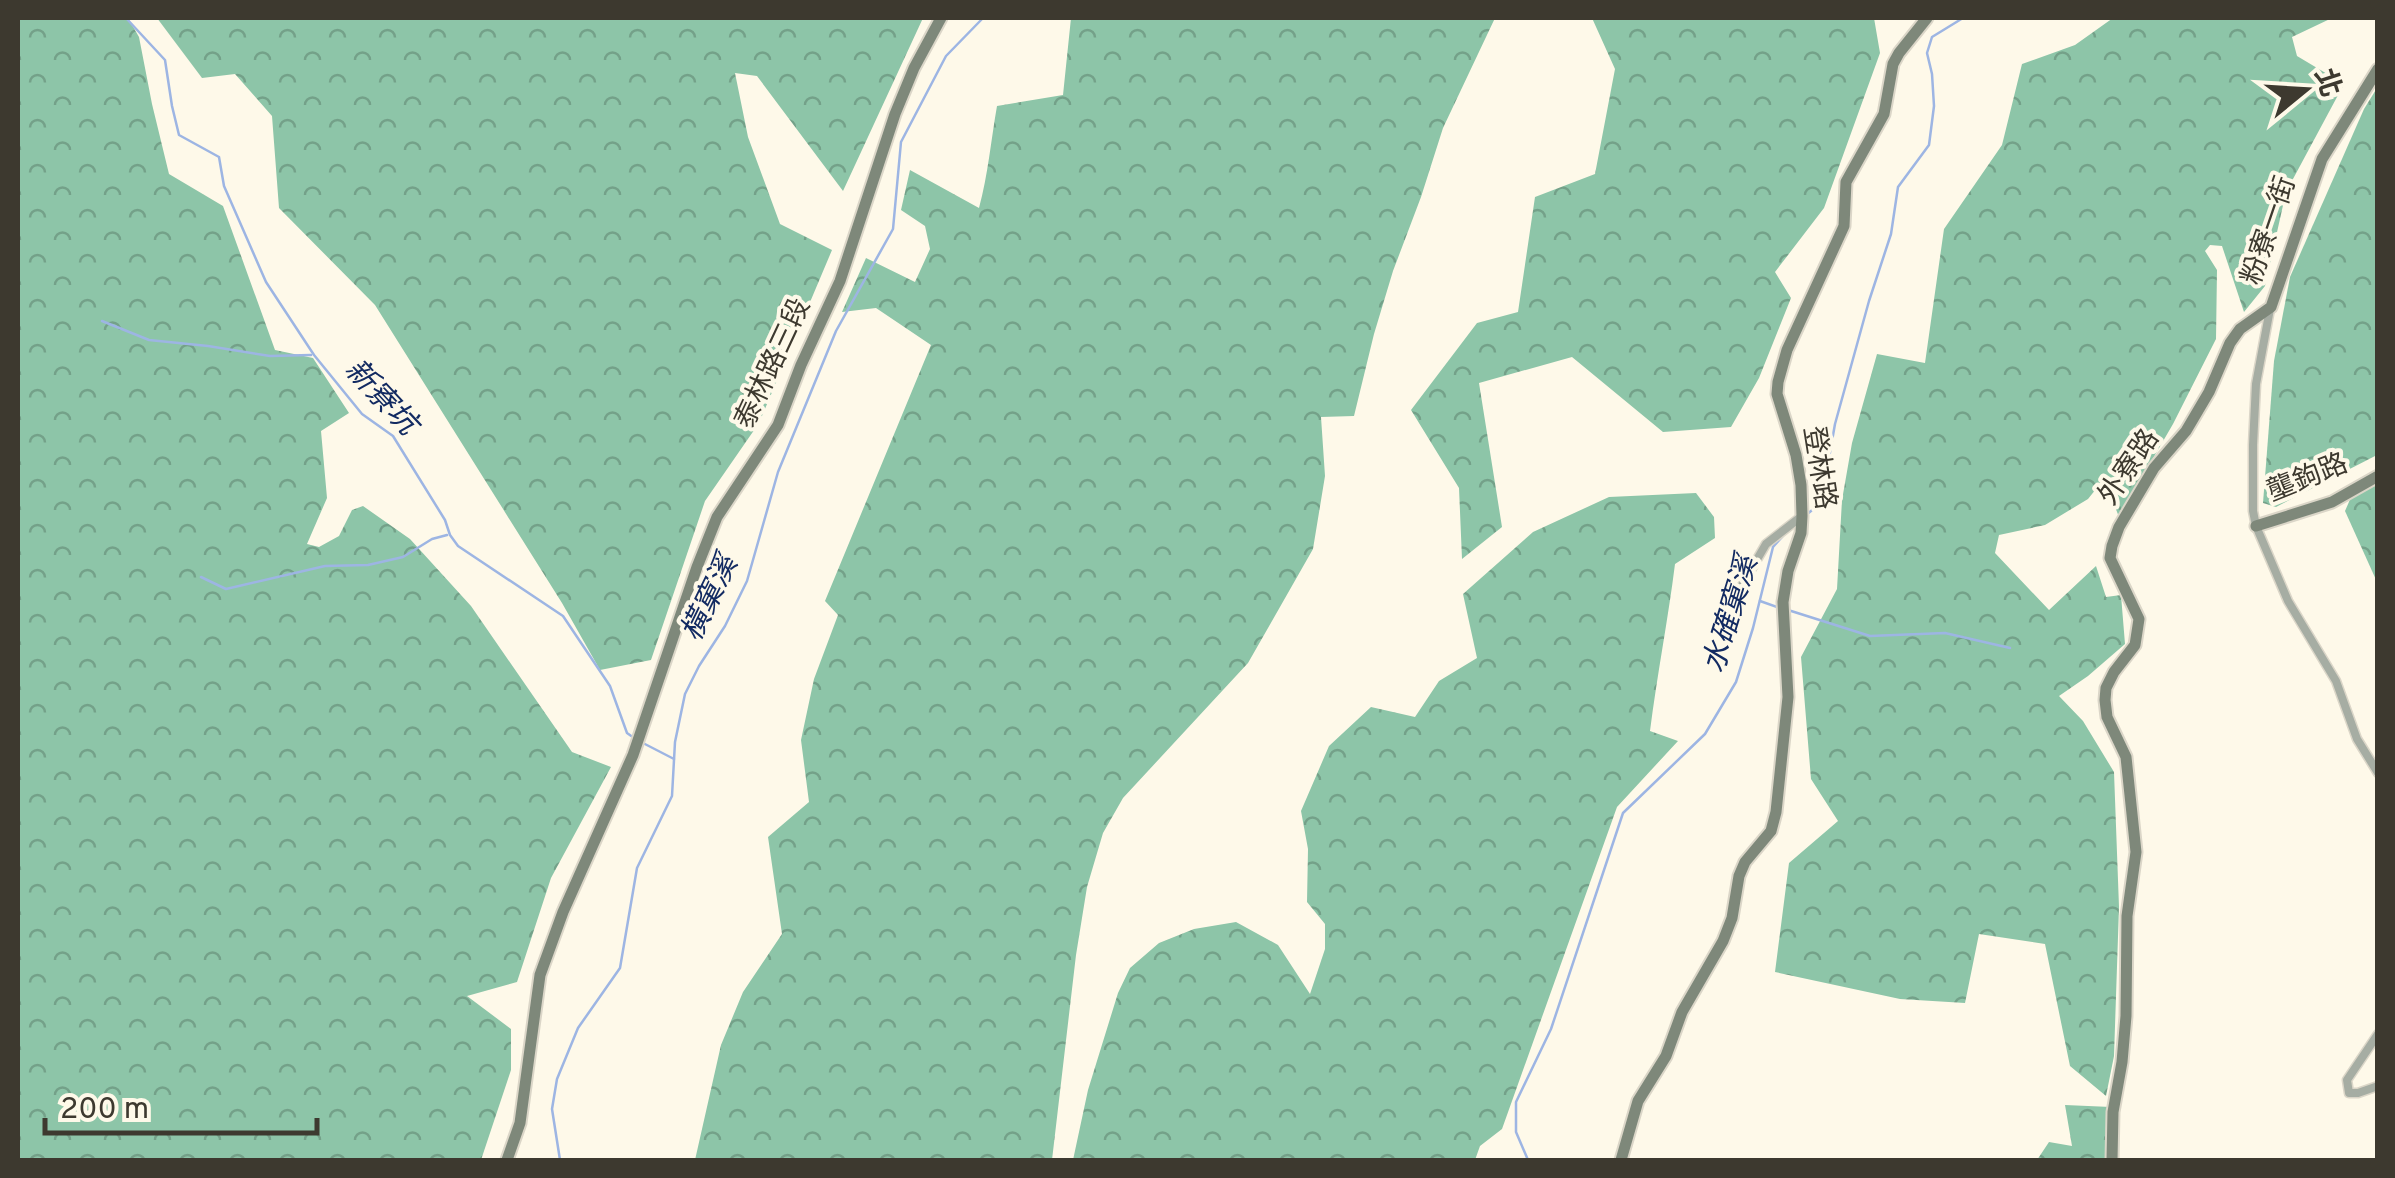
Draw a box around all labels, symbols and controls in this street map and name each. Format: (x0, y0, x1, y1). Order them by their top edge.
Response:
north arrow (2255, 40, 2355, 140)
text: 北 (2304, 64, 2347, 102)
street label: 粉寮一街 (2235, 172, 2305, 290)
street label: 泰林路三段 (728, 293, 820, 435)
water label: 新寮坑 (336, 352, 427, 446)
street label: 外寮路 (2092, 423, 2168, 513)
street label: 登林路 (1794, 424, 1842, 512)
street label: 壟鉤路 (2262, 447, 2354, 511)
water label: 橫窠溪 (675, 547, 749, 648)
water label: 水確窠溪 (1697, 548, 1768, 678)
scale bar (45, 1073, 318, 1135)
text: 200 m (60, 1092, 149, 1129)

